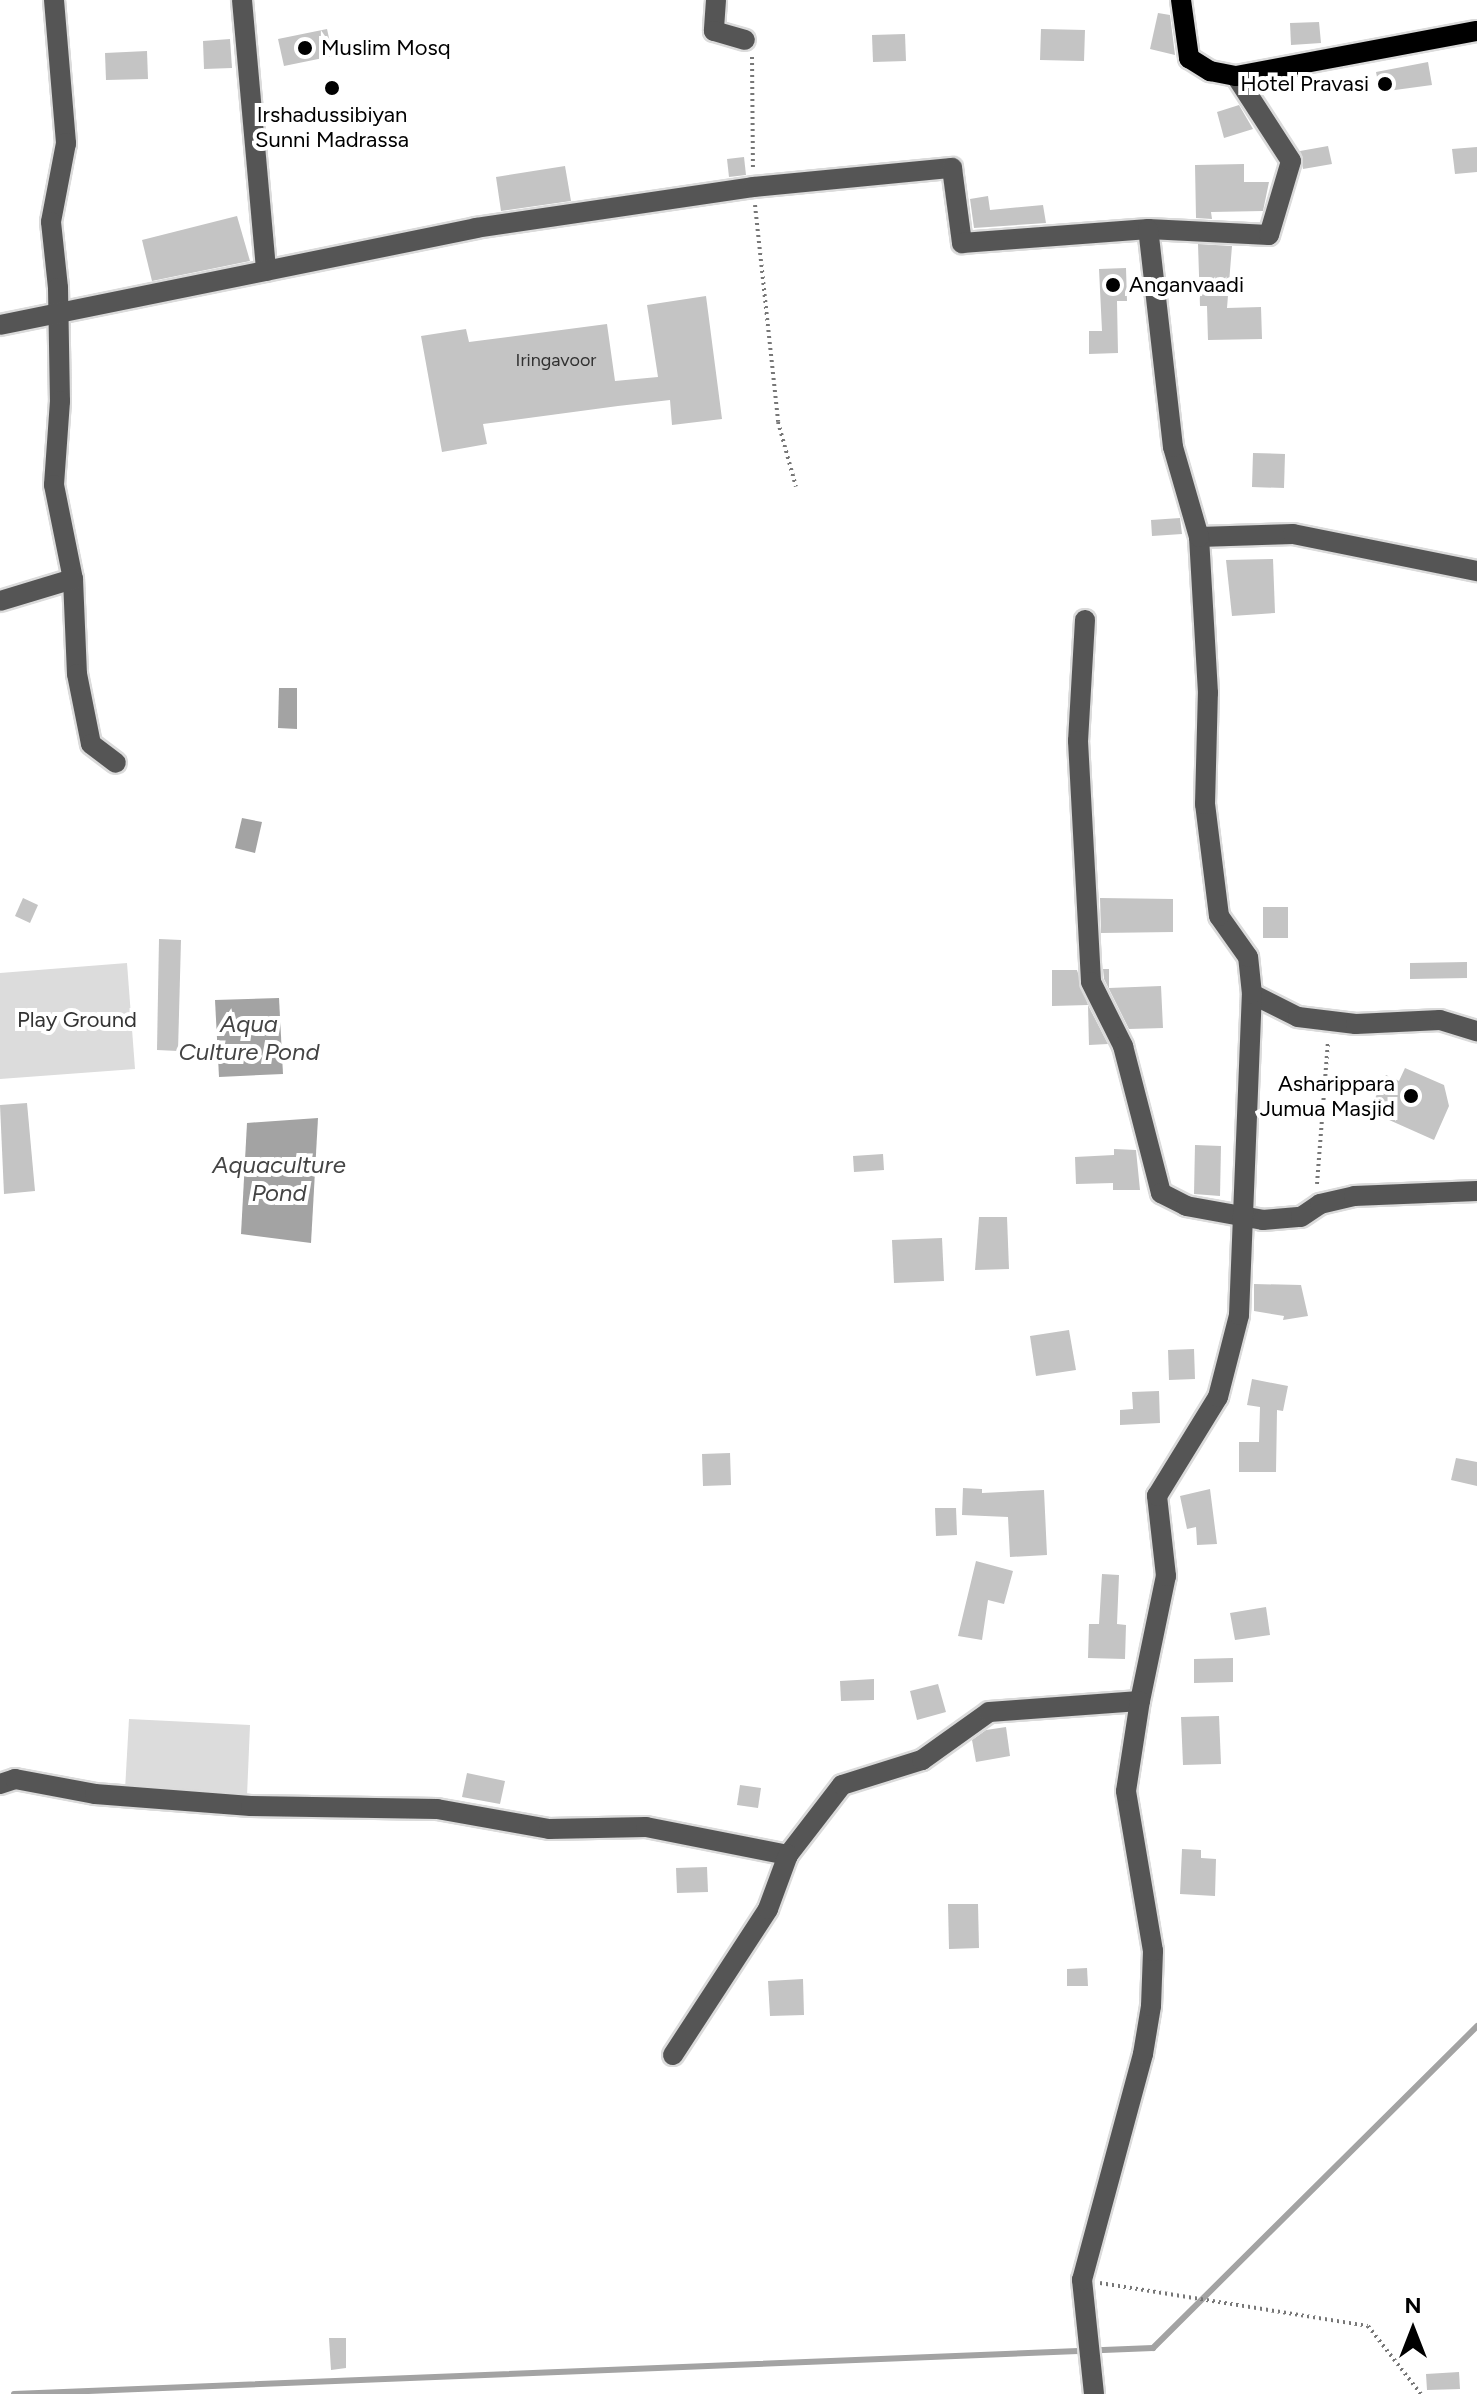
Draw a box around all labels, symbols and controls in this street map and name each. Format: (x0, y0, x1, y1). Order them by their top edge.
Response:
place label: Muslim Mosq (321, 35, 451, 61)
marker: Muslim Mosq (296, 39, 314, 57)
place label: Hotel Pravasi (1240, 71, 1369, 97)
marker: Hotel Pravasi (1376, 75, 1394, 93)
marker: Irshadussibiyan Sunni Madrassa (323, 79, 341, 97)
place label: Irshadussibiyan Sunni Madrassa (255, 101, 409, 152)
place label: Anganvaadi (1129, 272, 1244, 298)
marker: Anganvaadi (1104, 276, 1122, 294)
house number: Iringavoor (516, 349, 596, 371)
park label: Play Ground (17, 1007, 137, 1033)
water label: Aqua Culture Pond (178, 1010, 320, 1066)
place label: Asharippara Jumua Masjid (1260, 1070, 1395, 1122)
marker: Asharippara Jumua Masjid (1402, 1087, 1420, 1105)
water label: Aquaculture Pond (212, 1151, 346, 1207)
north arrow (1373, 2290, 1453, 2370)
text: N (1404, 2292, 1422, 2319)

